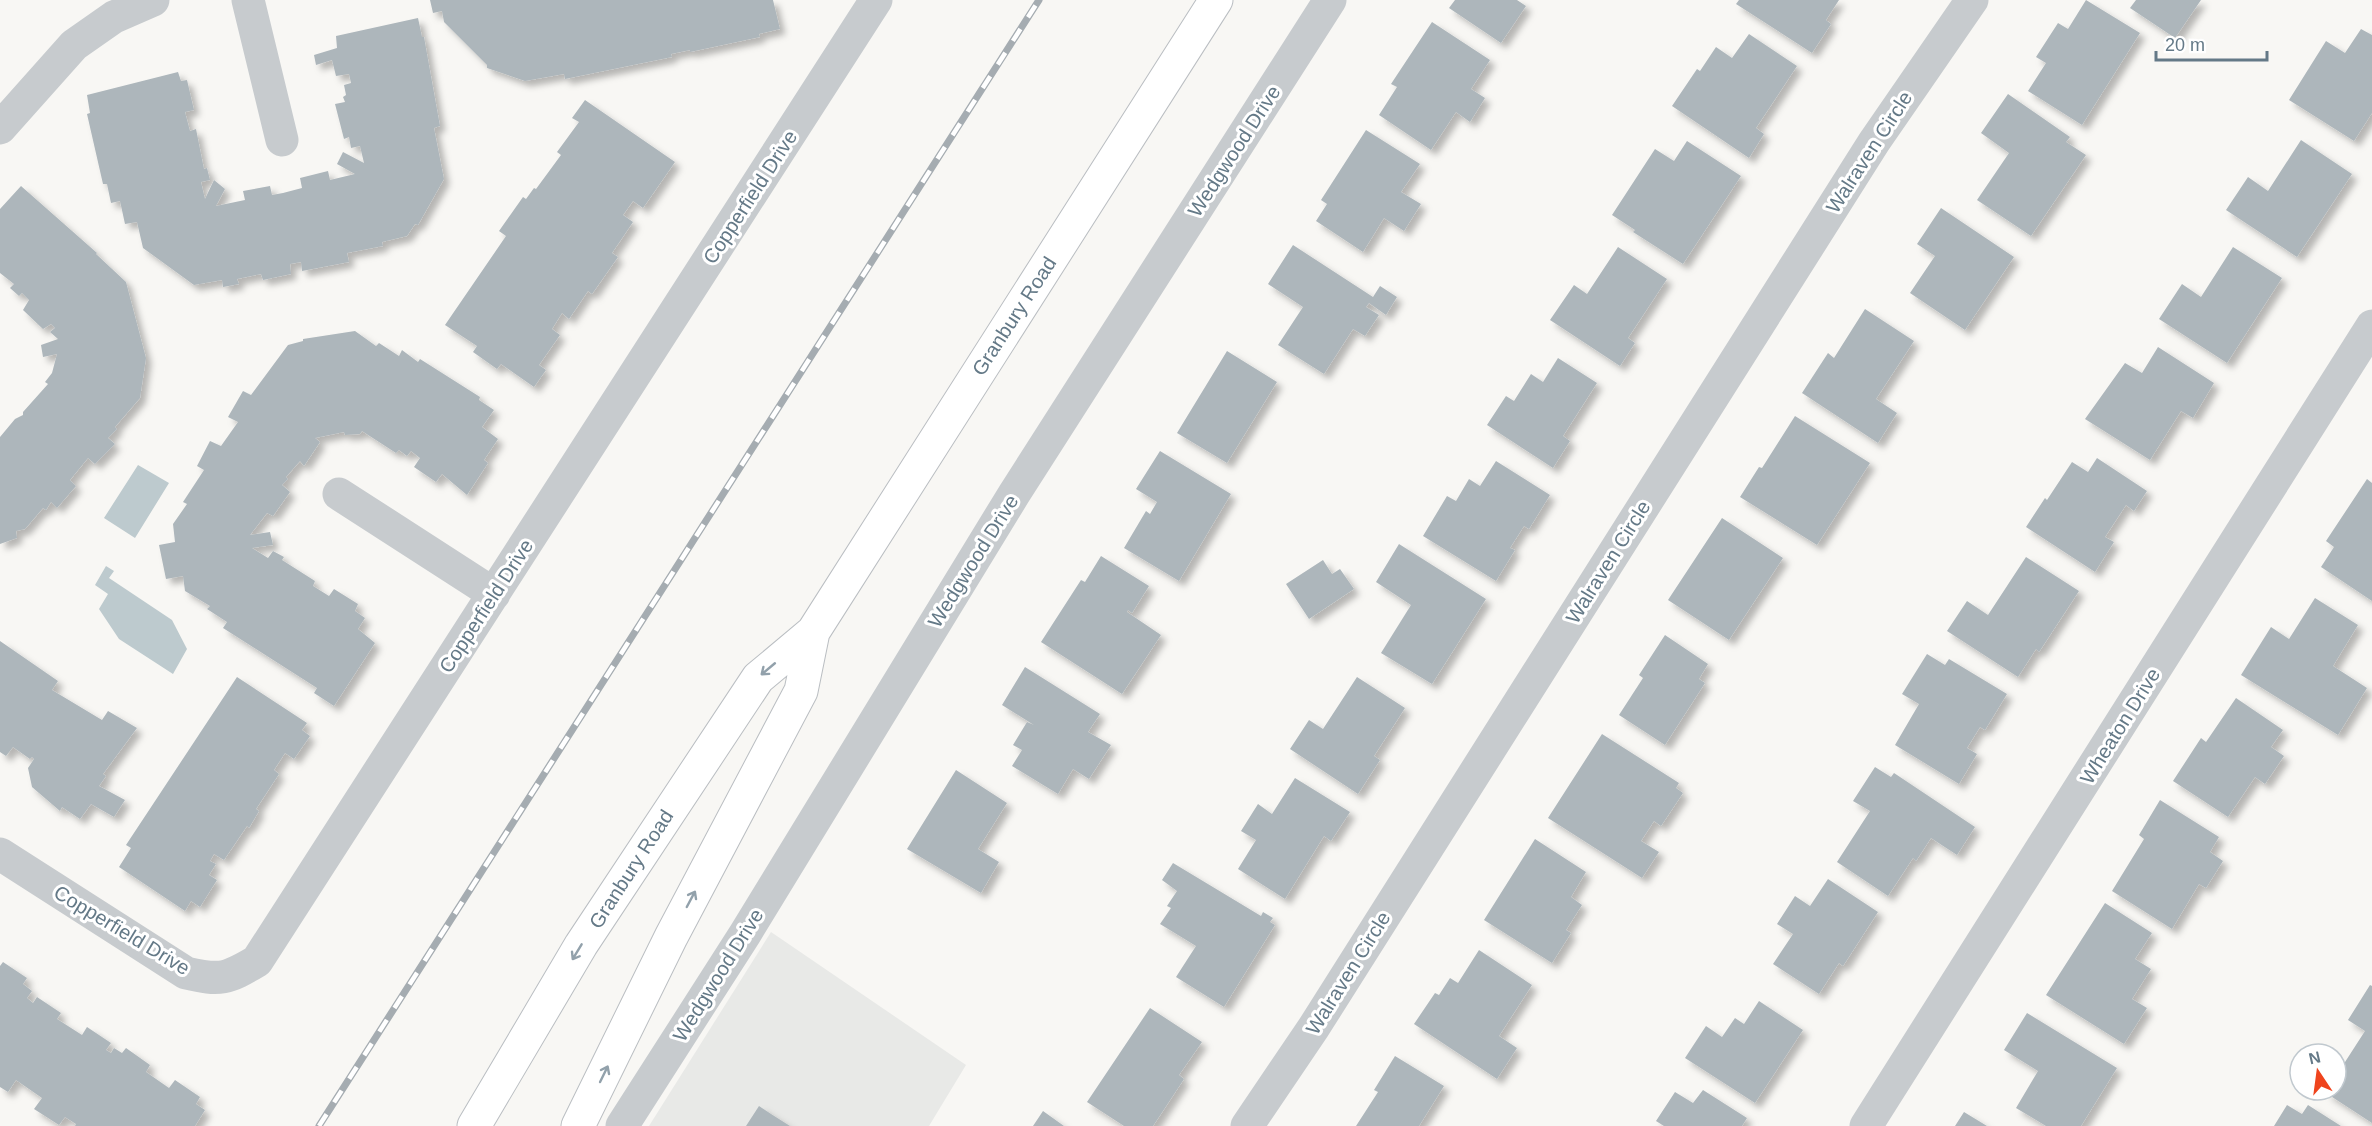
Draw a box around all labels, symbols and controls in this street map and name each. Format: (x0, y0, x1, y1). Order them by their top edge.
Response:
scale bar (2156, 24, 2267, 62)
text: 20 m (2165, 35, 2205, 55)
street label: Wedgwood Drive (1183, 81, 1285, 221)
street label: Walraven Circle (1822, 87, 1916, 217)
street label: Copperfield Drive (699, 126, 801, 268)
street label: Granbury Road (968, 253, 1060, 379)
street label: Wedgwood Drive (923, 491, 1023, 631)
street label: Walraven Circle (1561, 497, 1655, 627)
street label: Copperfield Drive (435, 535, 537, 677)
one-way arrow (761, 662, 776, 676)
street label: Wheaton Drive (2076, 664, 2164, 788)
street label: Granbury Road (585, 806, 677, 932)
street label: Copperfield Drive (50, 881, 194, 979)
one-way arrow (686, 891, 697, 909)
street label: Wedgwood Drive (668, 905, 768, 1045)
street label: Walraven Circle (1301, 908, 1395, 1038)
one-way arrow (571, 943, 583, 960)
north arrow (2288, 1042, 2348, 1102)
text: N (2307, 1048, 2322, 1067)
one-way arrow (599, 1065, 610, 1083)

